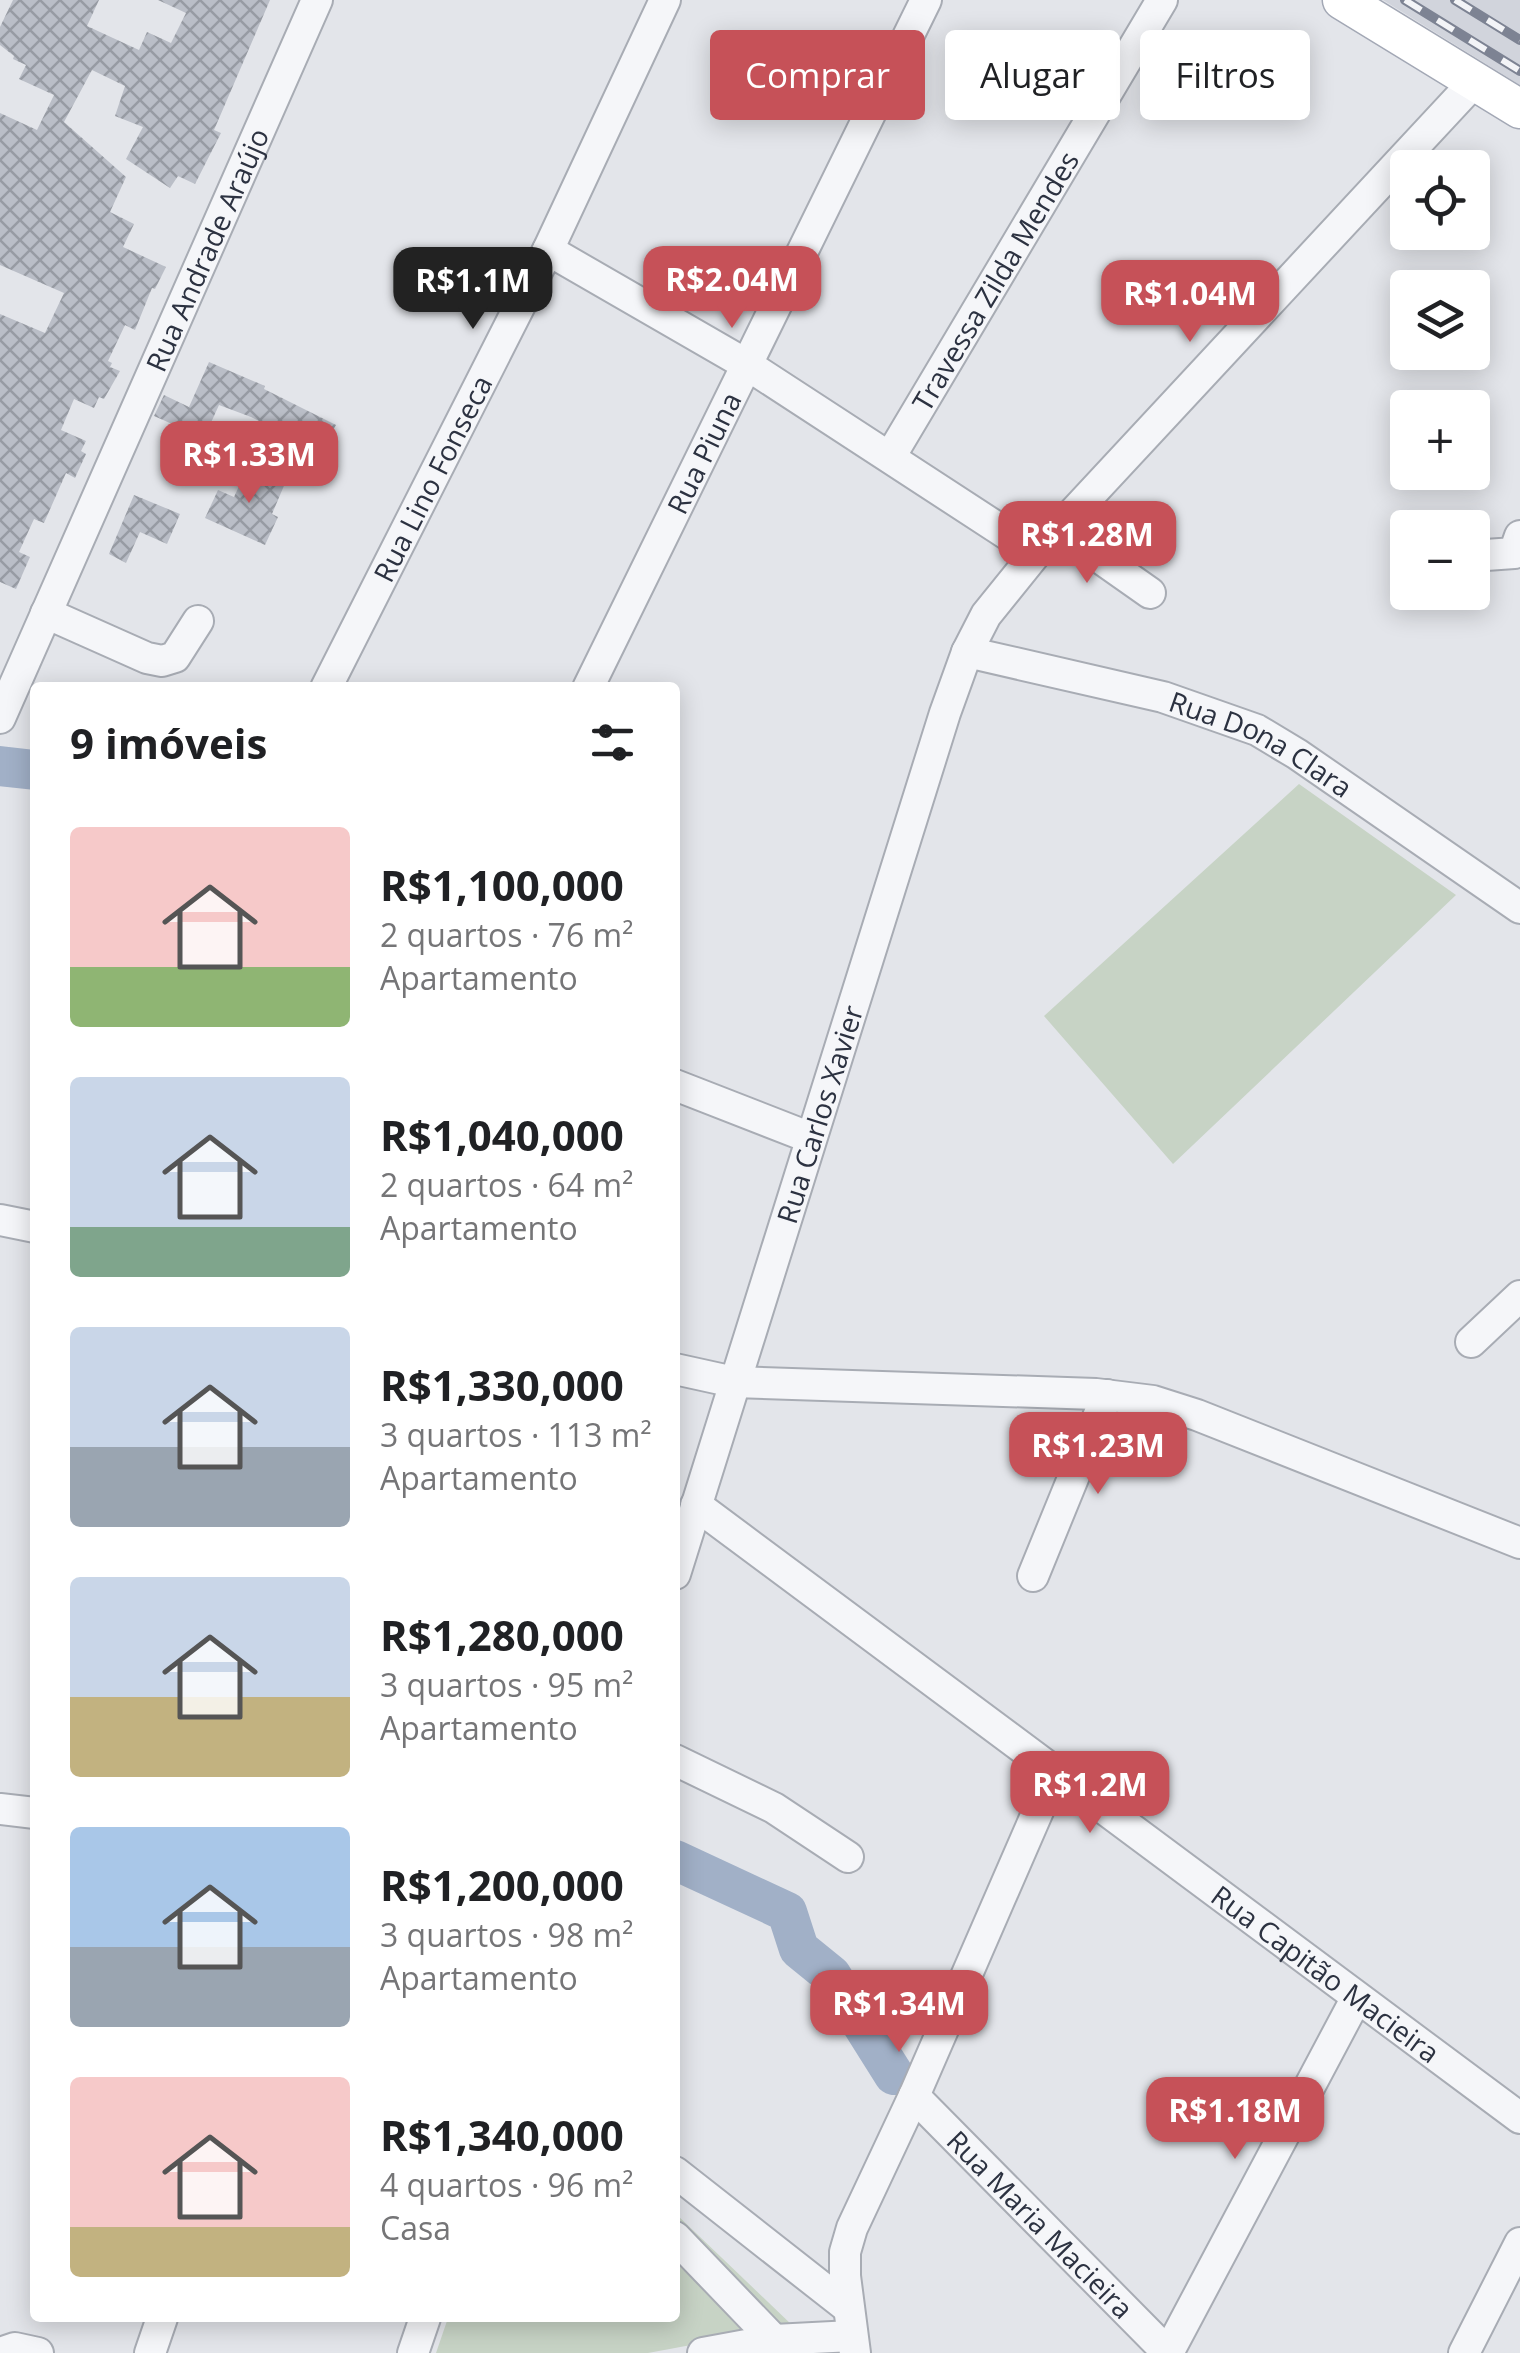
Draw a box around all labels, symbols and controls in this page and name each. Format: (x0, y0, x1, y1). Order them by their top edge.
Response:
chip: Comprar (710, 30, 925, 120)
chip: Alugar (945, 30, 1120, 120)
chip: Filtros (1140, 30, 1310, 120)
street label: Rua Andrade Araújo (136, 122, 277, 377)
street label: Travessa Zilda Mendes (903, 144, 1087, 418)
map controls (1390, 150, 1490, 610)
button: locate (1390, 150, 1490, 250)
pin: R$2.04M (640, 246, 824, 331)
pin: R$1.1M (392, 247, 554, 332)
text: R$2.04M (665, 257, 799, 300)
text: R$1.1M (415, 258, 531, 301)
pin: R$1.04M (1098, 260, 1282, 345)
button: layers (1390, 270, 1490, 370)
text: R$1.04M (1123, 271, 1257, 314)
street label: Rua Lino Fonseca (364, 369, 500, 588)
street label: Rua Piuna (658, 386, 749, 520)
button: + (1390, 390, 1490, 490)
pin: R$1.33M (157, 421, 341, 506)
text: R$1.33M (182, 432, 316, 475)
pin: R$1.28M (995, 501, 1179, 586)
button: − (1390, 510, 1490, 610)
text: R$1.28M (1020, 512, 1154, 555)
street label: Rua Dona Clara (1164, 682, 1360, 806)
text: 9 imóveis (70, 714, 267, 771)
icon: filters (585, 715, 640, 770)
text: R$1,100,000 (380, 856, 624, 913)
icon: home (150, 867, 270, 987)
text: 2 quartos · 76 m² (380, 913, 633, 956)
text: Apartamento (380, 956, 578, 999)
street label: Rua Carlos Xavier (767, 1000, 871, 1228)
text: R$1,040,000 (380, 1106, 624, 1163)
icon: home (150, 1117, 270, 1237)
text: 2 quartos · 64 m² (380, 1163, 633, 1206)
text: Apartamento (380, 1206, 578, 1249)
text: R$1,330,000 (380, 1356, 624, 1413)
icon: home (150, 1367, 270, 1487)
pin: R$1.23M (1006, 1412, 1190, 1497)
text: 3 quartos · 113 m² (380, 1413, 652, 1456)
text: R$1.23M (1031, 1423, 1165, 1466)
text: Apartamento (380, 1456, 578, 1499)
text: R$1,280,000 (380, 1606, 624, 1663)
icon: home (150, 1617, 270, 1737)
text: 3 quartos · 95 m² (380, 1663, 633, 1706)
text: Apartamento (380, 1706, 578, 1749)
pin: R$1.2M (1009, 1751, 1171, 1836)
text: R$1.2M (1032, 1762, 1148, 1805)
text: R$1,200,000 (380, 1856, 624, 1913)
icon: home (150, 1867, 270, 1987)
street label: Rua Capitão Macieira (1204, 1876, 1448, 2071)
text: 3 quartos · 98 m² (380, 1913, 633, 1956)
text: Apartamento (380, 1956, 578, 1999)
pin: R$1.34M (807, 1970, 991, 2055)
text: R$1.34M (832, 1981, 966, 2024)
pin: R$1.18M (1143, 2077, 1327, 2162)
text: R$1.18M (1168, 2088, 1302, 2131)
text: R$1,340,000 (380, 2106, 624, 2163)
icon: home (150, 2117, 270, 2237)
street label: Rua Maria Macieira (939, 2122, 1142, 2326)
text: 4 quartos · 96 m² (380, 2163, 633, 2206)
text: Casa (380, 2206, 451, 2249)

